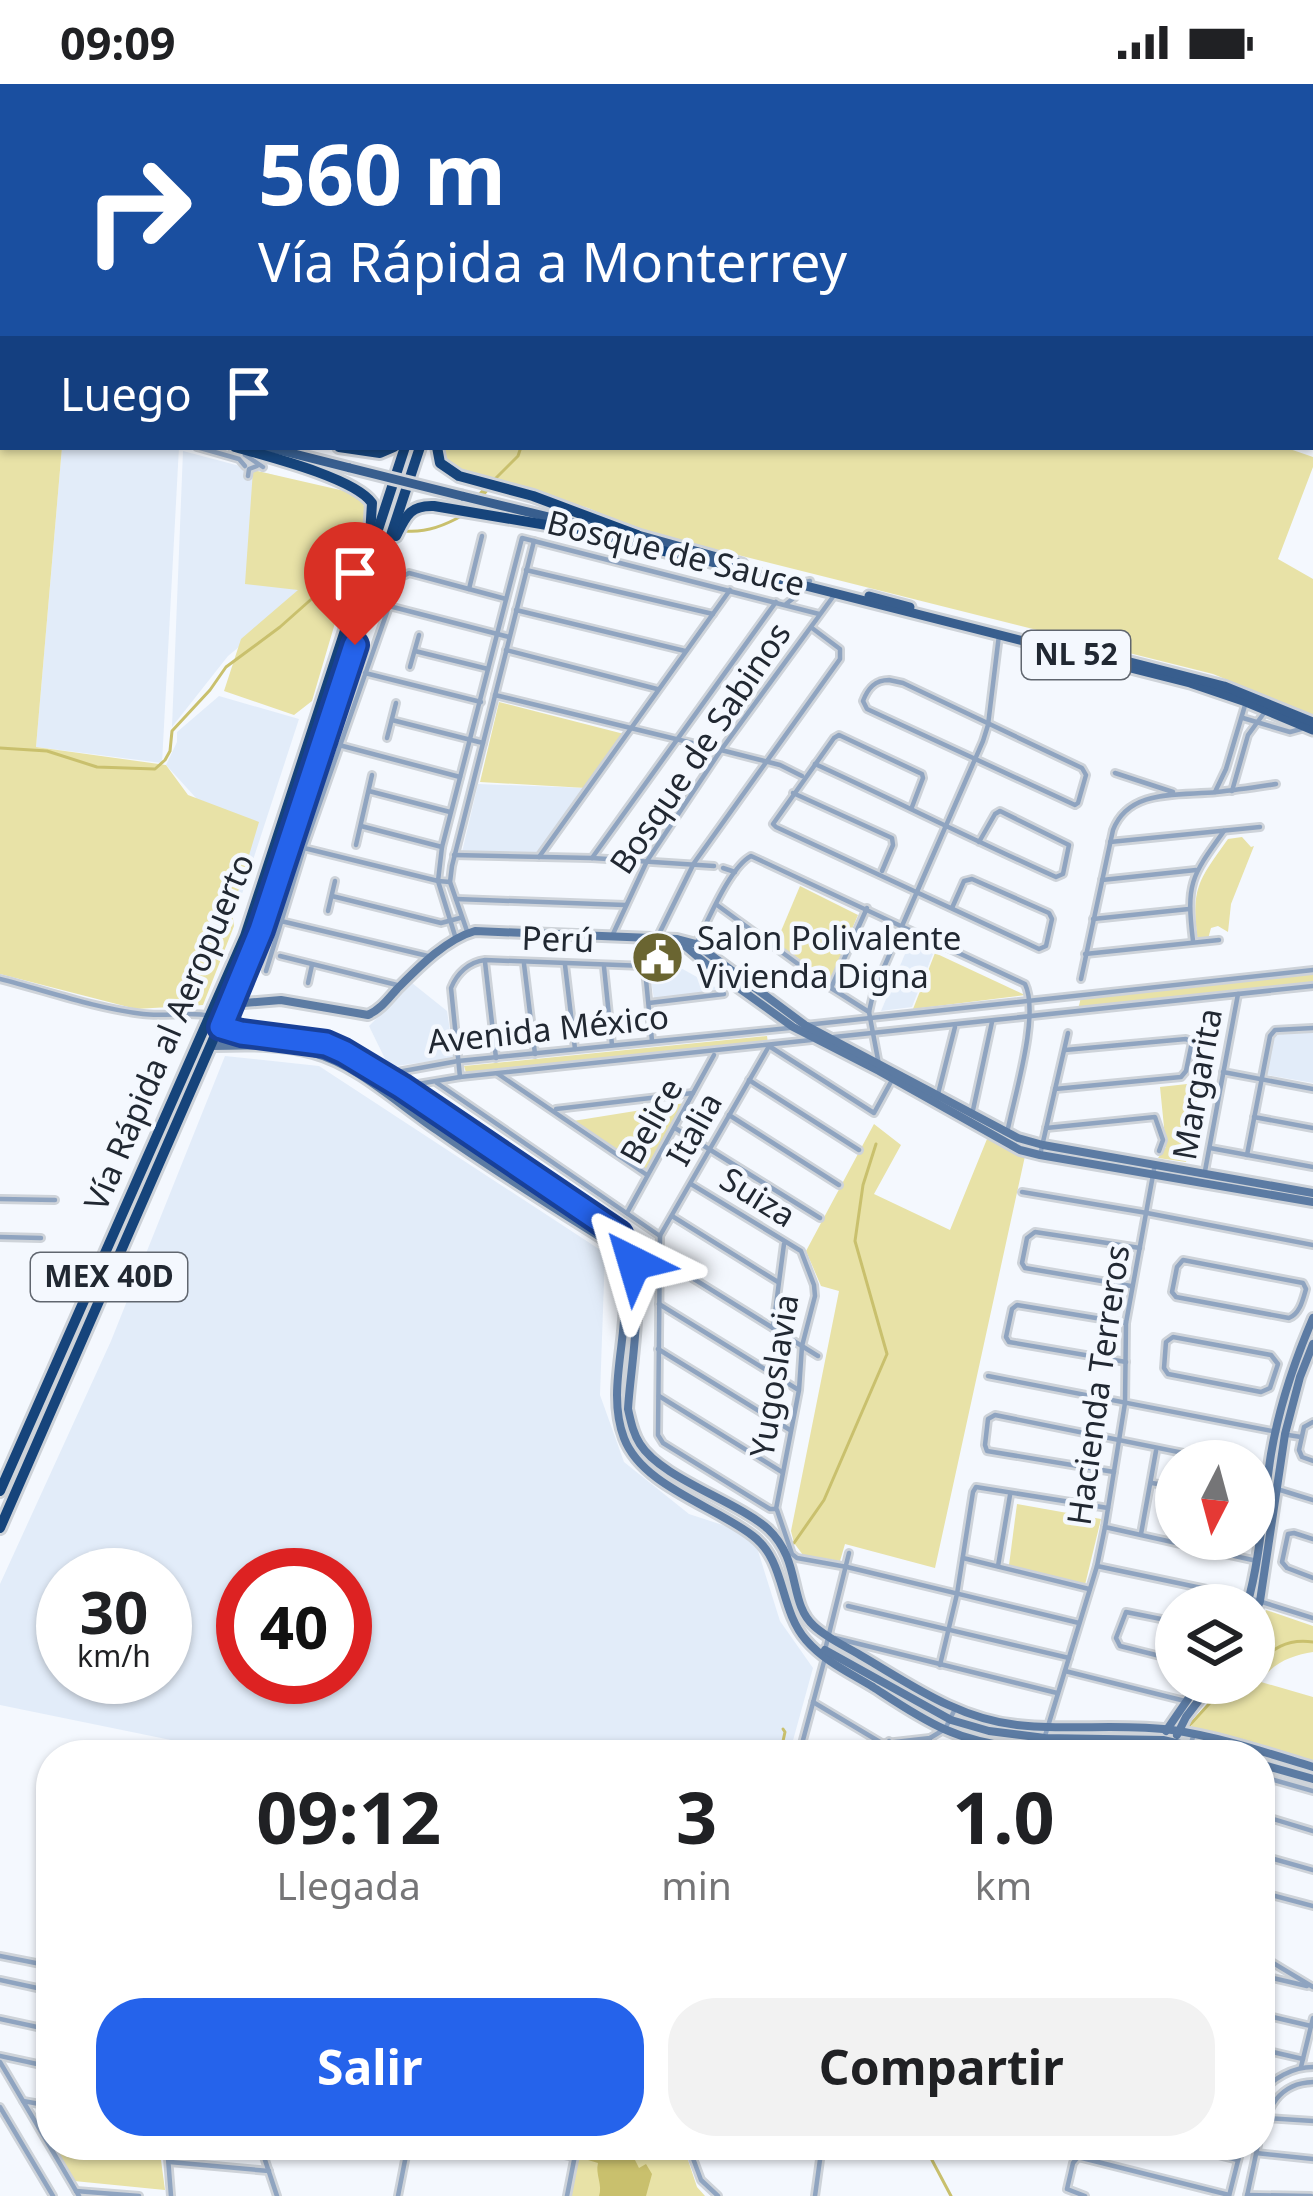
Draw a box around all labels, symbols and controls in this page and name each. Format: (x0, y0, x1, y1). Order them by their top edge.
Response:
text: 09:09 (60, 12, 176, 73)
text: 560 m (258, 115, 506, 230)
icon: right (60, 132, 216, 288)
text: Vía Rápida a Monterrey (258, 224, 847, 298)
icon: arrive (216, 360, 282, 426)
text: Luego (60, 363, 192, 424)
street label: Bosque de Sauce (543, 499, 810, 606)
pin (304, 522, 406, 645)
icon: arrive (322, 540, 388, 606)
street label: Bosque de Sabinos (599, 613, 800, 882)
road number: NL 52 (1022, 631, 1130, 679)
street label: Vía Rápida al Aeropuerto (73, 846, 264, 1217)
street label: Perú (521, 915, 595, 962)
place label: Salon Polivalente Vivienda Digna (697, 915, 961, 998)
public building icon: Salon Polivalente Vivienda Digna (630, 929, 686, 985)
street label: Avenida México (425, 993, 671, 1064)
street label: Margarita (1161, 1005, 1232, 1163)
street label: Belice (609, 1070, 692, 1172)
street label: Italia (655, 1084, 732, 1173)
street label: Suiza (712, 1156, 805, 1237)
position arrow (571, 1200, 697, 1326)
street label: Hacienda Terreros (1056, 1242, 1139, 1528)
road number: MEX 40D (31, 1253, 187, 1301)
street label: Yugoslavia (738, 1291, 809, 1461)
north arrow (1155, 1440, 1275, 1560)
map controls (1155, 1440, 1275, 1704)
speed limit sign: 40 (216, 1548, 372, 1704)
text: 30 (80, 1570, 148, 1652)
button: layers (1155, 1584, 1275, 1704)
text: km/h (77, 1635, 151, 1676)
text: 09:12 (256, 1767, 441, 1865)
text: 3 (676, 1767, 717, 1865)
text: 1.0 (952, 1767, 1055, 1865)
text: Llegada (277, 1858, 421, 1911)
text: min (661, 1858, 732, 1911)
text: km (975, 1858, 1032, 1911)
button: Salir (96, 1998, 644, 2136)
button: Compartir (668, 1998, 1215, 2136)

